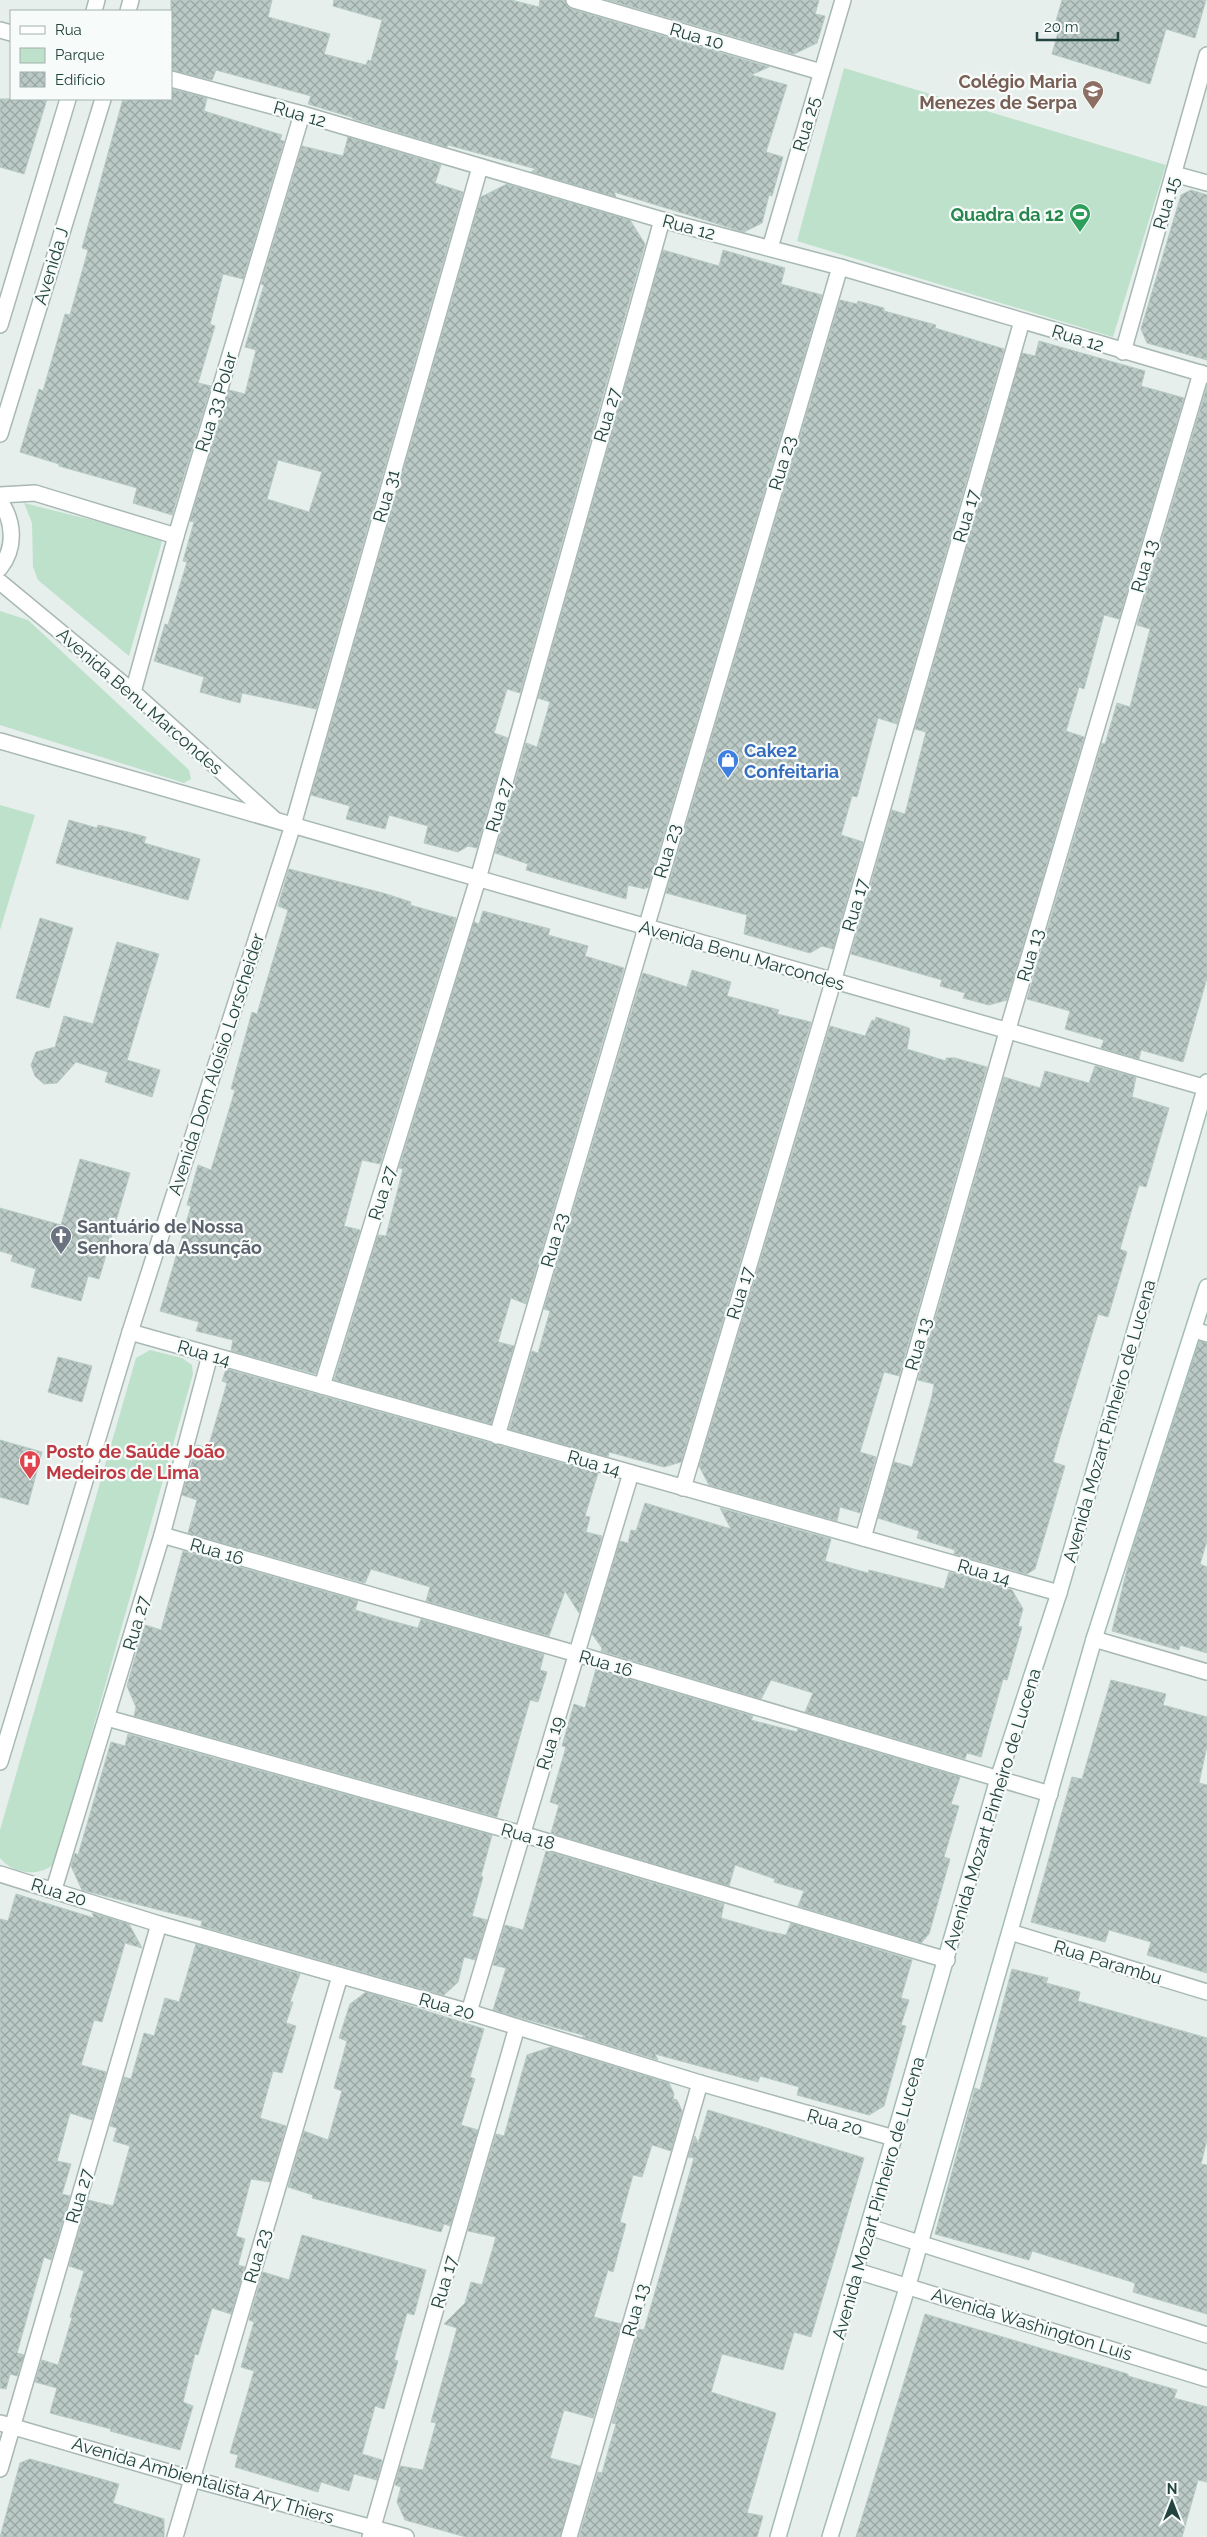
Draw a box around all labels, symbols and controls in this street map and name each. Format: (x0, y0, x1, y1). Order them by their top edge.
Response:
legend (10, 10, 172, 100)
scale bar (1037, 10, 1118, 42)
street label: Rua 10 (667, 18, 727, 54)
text: 20 m (1044, 18, 1079, 36)
text: Rua (55, 21, 82, 39)
text: Parque (55, 46, 105, 64)
text: Edifício (55, 71, 105, 89)
place label: Colégio Maria Menezes de Serpa (919, 71, 1077, 113)
school or university icon: Colégio Maria Menezes de Serpa (1081, 79, 1105, 110)
street label: Rua 25 (788, 94, 824, 154)
street label: Rua 12 (271, 96, 329, 132)
street label: Rua 15 (1148, 174, 1184, 232)
sports icon: Quadra da 12 (1068, 202, 1092, 233)
place label: Quadra da 12 (950, 204, 1064, 225)
street label: Rua 12 (660, 210, 718, 244)
street label: Avenida J (29, 225, 73, 307)
street label: Rua 12 (1049, 320, 1107, 356)
street label: Rua 33 Polar (191, 349, 241, 454)
street label: Rua 27 (589, 385, 625, 445)
street label: Rua 23 (764, 433, 800, 493)
street label: Rua 31 (368, 467, 404, 525)
street label: Rua 17 (948, 487, 984, 545)
street label: Rua 13 (1126, 537, 1162, 595)
street label: Avenida Benu Marcondes (53, 623, 227, 779)
place label: Cake2 Confeitaria (744, 740, 839, 782)
shop icon: Cake2 Confeitaria (716, 748, 740, 779)
street label: Rua 27 (481, 775, 517, 835)
street label: Rua 23 (649, 821, 685, 881)
street label: Rua 17 (837, 876, 873, 934)
street label: Avenida Benu Marcondes (637, 916, 847, 994)
street label: Rua 13 (1012, 926, 1048, 984)
street label: Avenida Dom Aloísio Lorscheider (164, 930, 269, 1198)
street label: Rua 27 (364, 1163, 400, 1223)
street label: Rua 23 (536, 1210, 572, 1270)
place label: Santuário de Nossa Senhora da Assunção (77, 1216, 262, 1258)
church icon: Santuário de Nossa Senhora da Assunção (49, 1224, 73, 1255)
street label: Rua 17 (722, 1264, 758, 1322)
street label: Avenida Mozart Pinheiro de Lucena (1058, 1277, 1160, 1565)
street label: Rua 13 (900, 1315, 936, 1373)
street label: Rua 14 (175, 1335, 233, 1371)
place label: Posto de Saúde João Medeiros de Lima (46, 1441, 225, 1483)
street label: Rua 14 (565, 1445, 623, 1481)
hospital icon: Posto de Saúde João Medeiros de Lima (18, 1449, 42, 1480)
street label: Rua 16 (188, 1533, 247, 1569)
street label: Rua 14 (955, 1554, 1013, 1590)
street label: Rua 27 (118, 1593, 154, 1653)
street label: Rua 16 (577, 1645, 636, 1681)
street label: Avenida Mozart Pinheiro de Lucena (939, 1666, 1045, 1952)
street label: Rua 19 (532, 1714, 568, 1772)
street label: Rua 18 (499, 1818, 557, 1854)
street label: Rua 20 (29, 1874, 89, 1910)
street label: Rua Parambu (1051, 1936, 1165, 1988)
street label: Rua 20 (417, 1988, 477, 2024)
street label: Avenida Mozart Pinheiro de Lucena (827, 2054, 929, 2342)
street label: Rua 20 (805, 2104, 865, 2140)
street label: Rua 27 (61, 2166, 97, 2226)
street label: Rua 23 (239, 2226, 275, 2286)
street label: Rua 17 (426, 2253, 462, 2311)
street label: Rua 13 (617, 2281, 653, 2339)
street label: Avenida Washington Luís (929, 2283, 1135, 2365)
street label: Avenida Ambientalista Ary Thiers (70, 2432, 337, 2528)
north arrow (1147, 2477, 1197, 2527)
text: N (1167, 2481, 1177, 2497)

